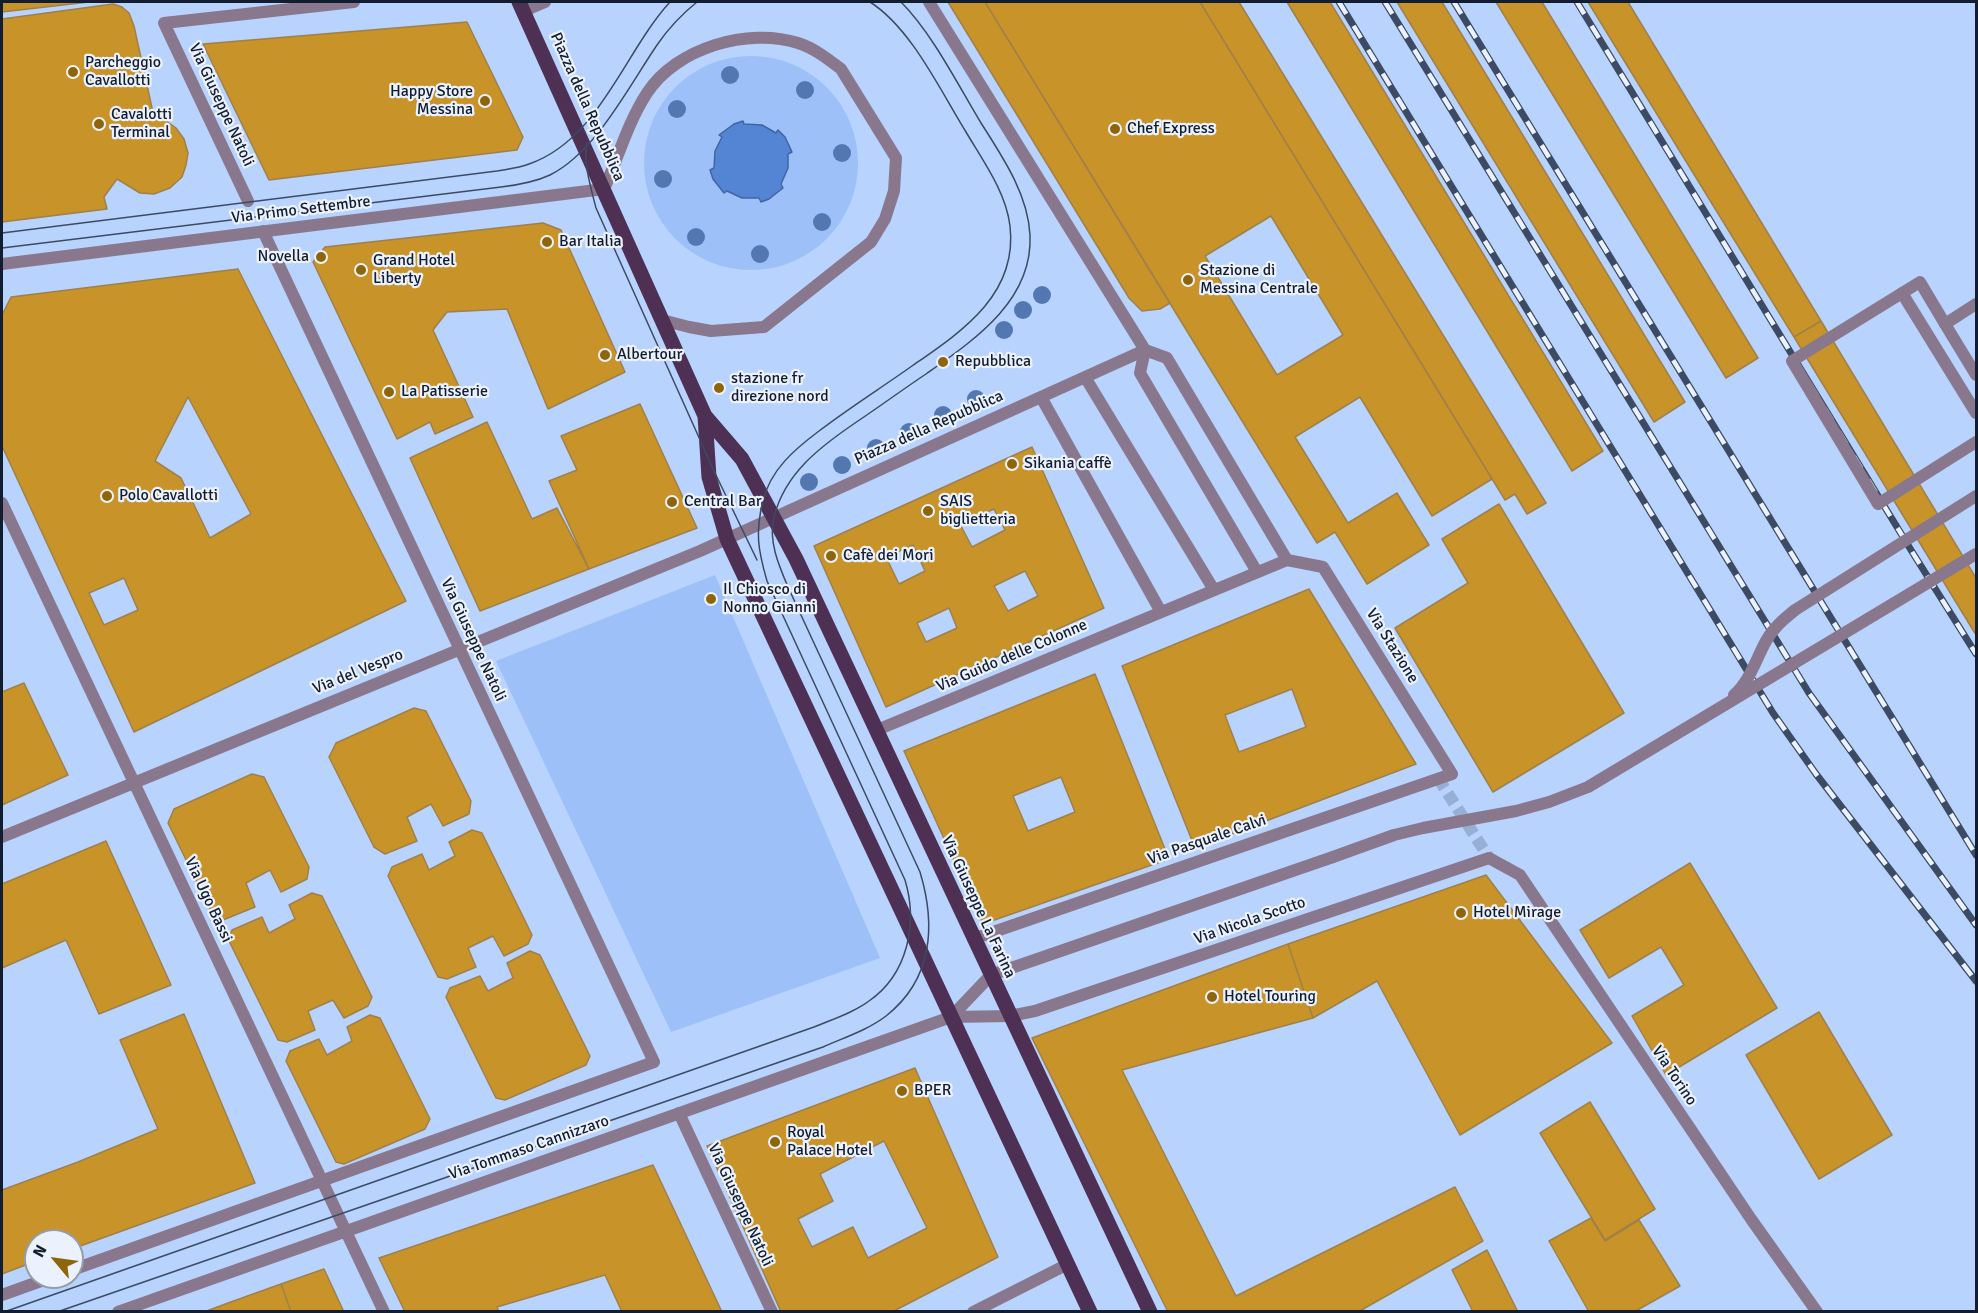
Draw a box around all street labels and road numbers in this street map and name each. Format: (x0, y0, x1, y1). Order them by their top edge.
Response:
street label: Piazza della Repubblica (545, 30, 629, 184)
street label: Via Giuseppe Natoli (184, 40, 258, 170)
street label: Via Primo Settembre (230, 192, 372, 228)
street label: Piazza della Repubblica (852, 386, 1006, 470)
street label: Via Giuseppe Natoli (436, 575, 510, 705)
street label: Via Stazione (1362, 605, 1422, 687)
street label: Via Guido delle Colonne (934, 616, 1090, 696)
street label: Via del Vespro (310, 645, 406, 699)
street label: Via Pasquale Calvi (1145, 811, 1269, 869)
street label: Via Giuseppe La Farina (937, 833, 1019, 981)
street label: Via Ugo Bassi (180, 854, 236, 946)
street label: Via Nicola Scotto (1192, 893, 1308, 949)
street label: Via Torino (1647, 1043, 1701, 1109)
street label: Via Tommaso Cannizzaro (446, 1112, 612, 1184)
street label: Via Giuseppe Natoli (703, 1140, 777, 1270)

